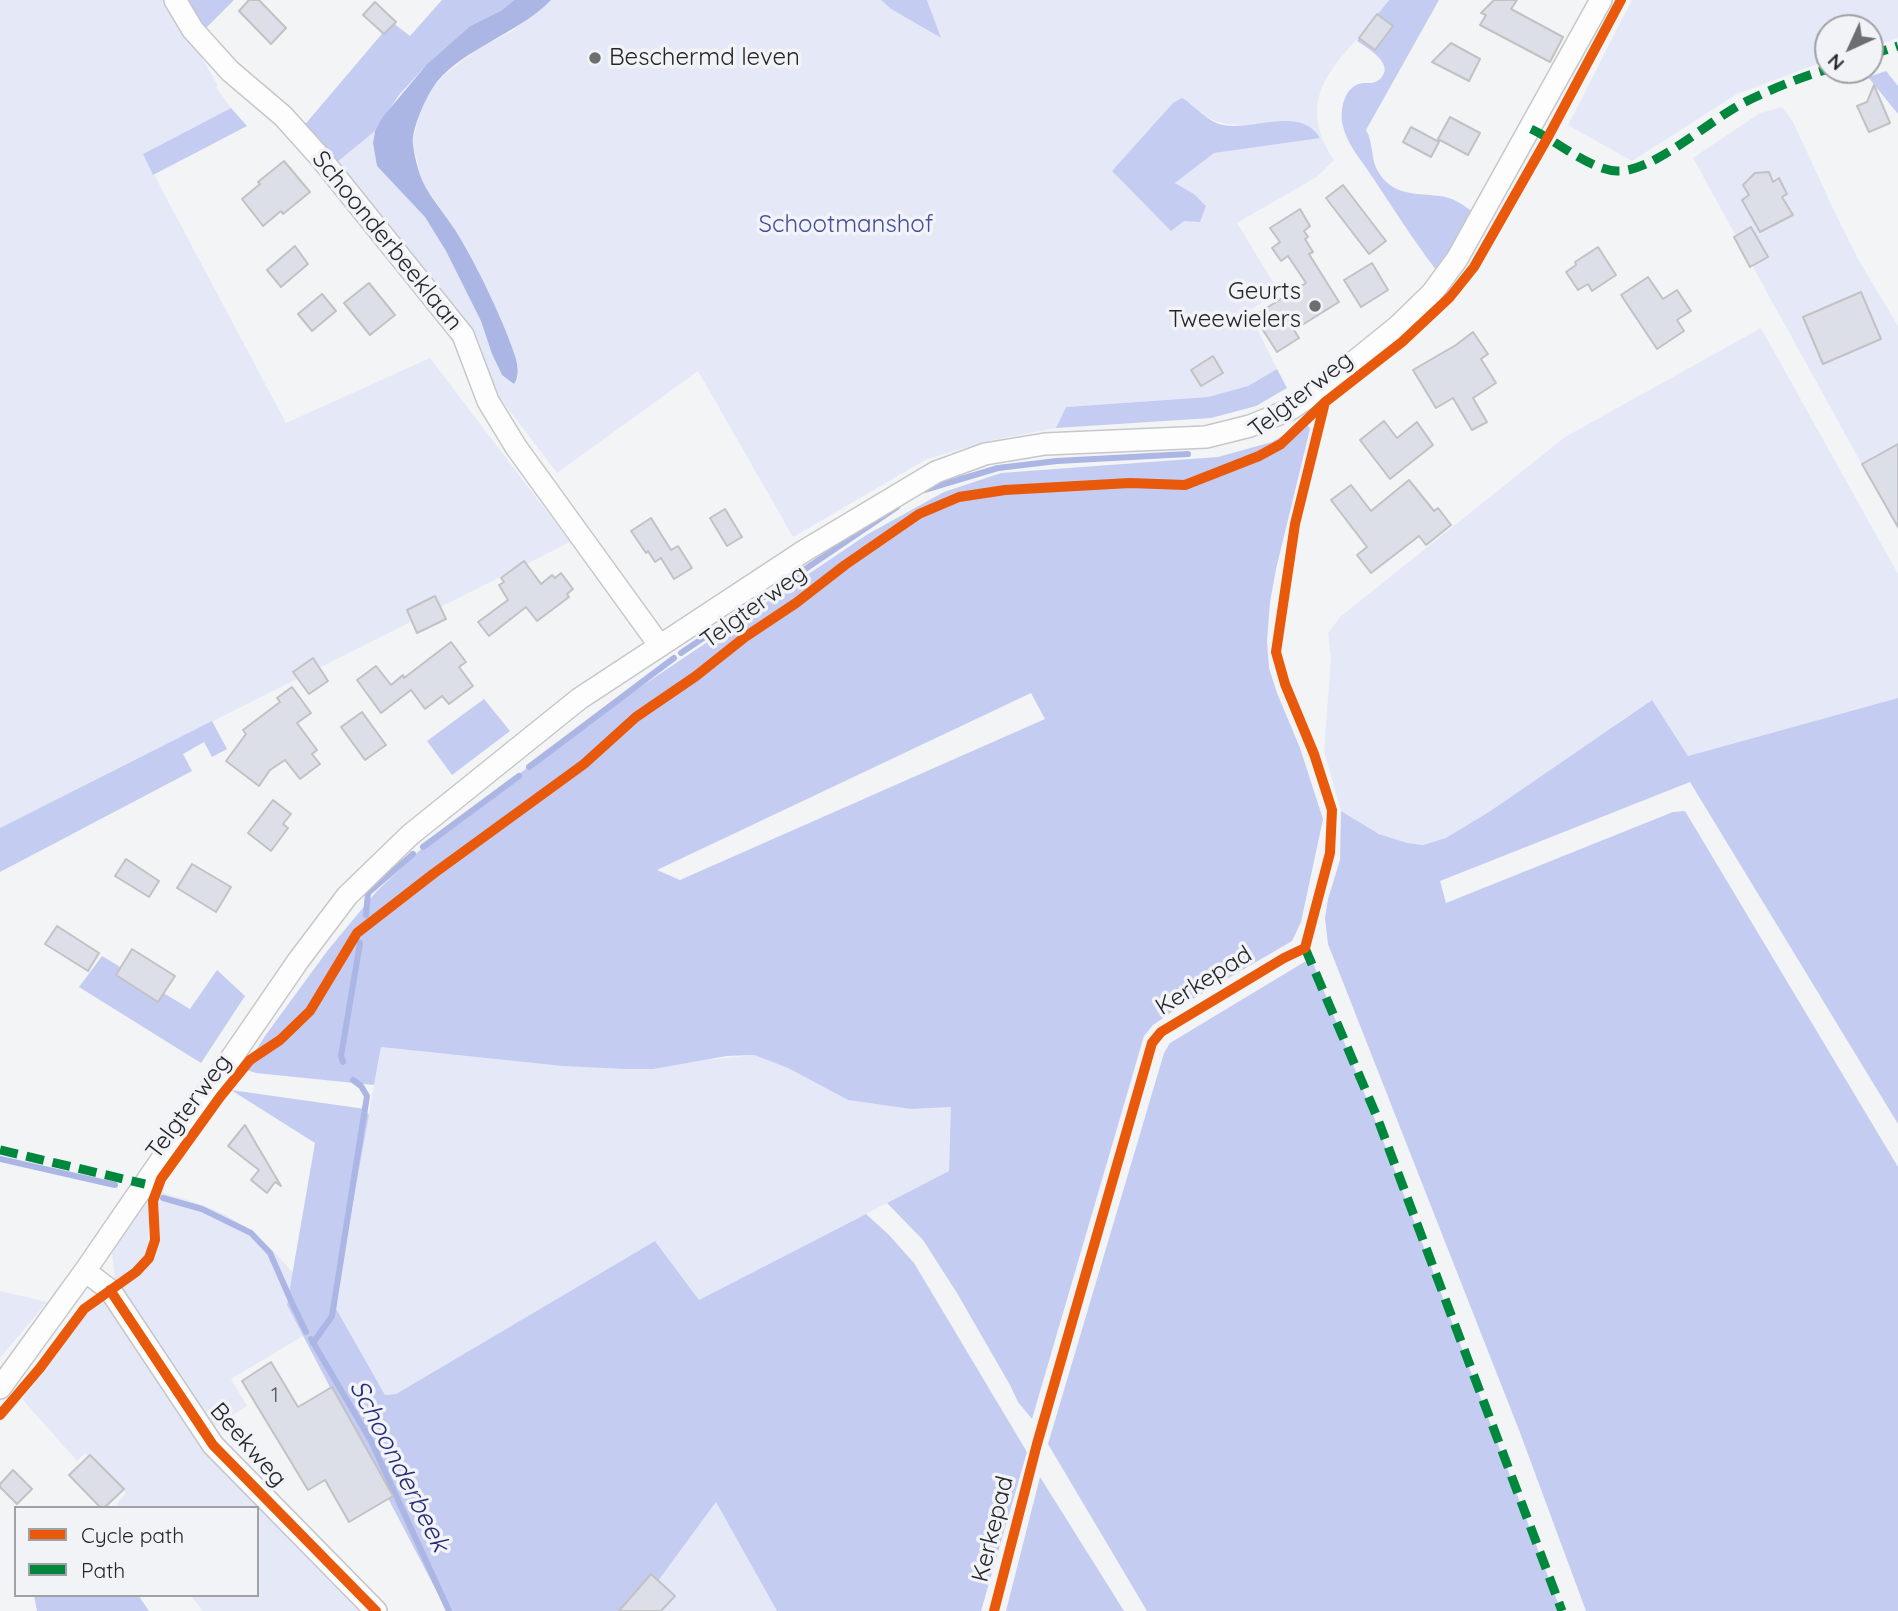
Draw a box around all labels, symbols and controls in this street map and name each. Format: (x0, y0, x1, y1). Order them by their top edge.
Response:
north arrow (1814, 14, 1884, 84)
place label: Beschermd leven (609, 44, 800, 72)
text: N (1822, 49, 1849, 76)
marker: Beschermd leven (587, 50, 603, 66)
street label: Schoonderbeeklaan (306, 145, 468, 337)
park label: Schootmanshof (758, 211, 934, 239)
place label: Geurts Tweewielers (1168, 278, 1301, 334)
marker: Geurts Tweewielers (1307, 298, 1323, 314)
street label: Telgterweg (1243, 346, 1359, 444)
street label: Telgterweg (695, 559, 813, 655)
street label: Kerkepad (1151, 940, 1257, 1022)
street label: Telgterweg (140, 1049, 238, 1165)
water label: Schoonderbeek (342, 1375, 456, 1557)
house number: 1 (271, 1383, 279, 1409)
street label: Beekweg (204, 1397, 292, 1493)
street label: Kerkepad (966, 1473, 1020, 1585)
legend (14, 1506, 259, 1597)
text: Cycle path (81, 1522, 184, 1548)
text: Path (81, 1557, 125, 1583)

